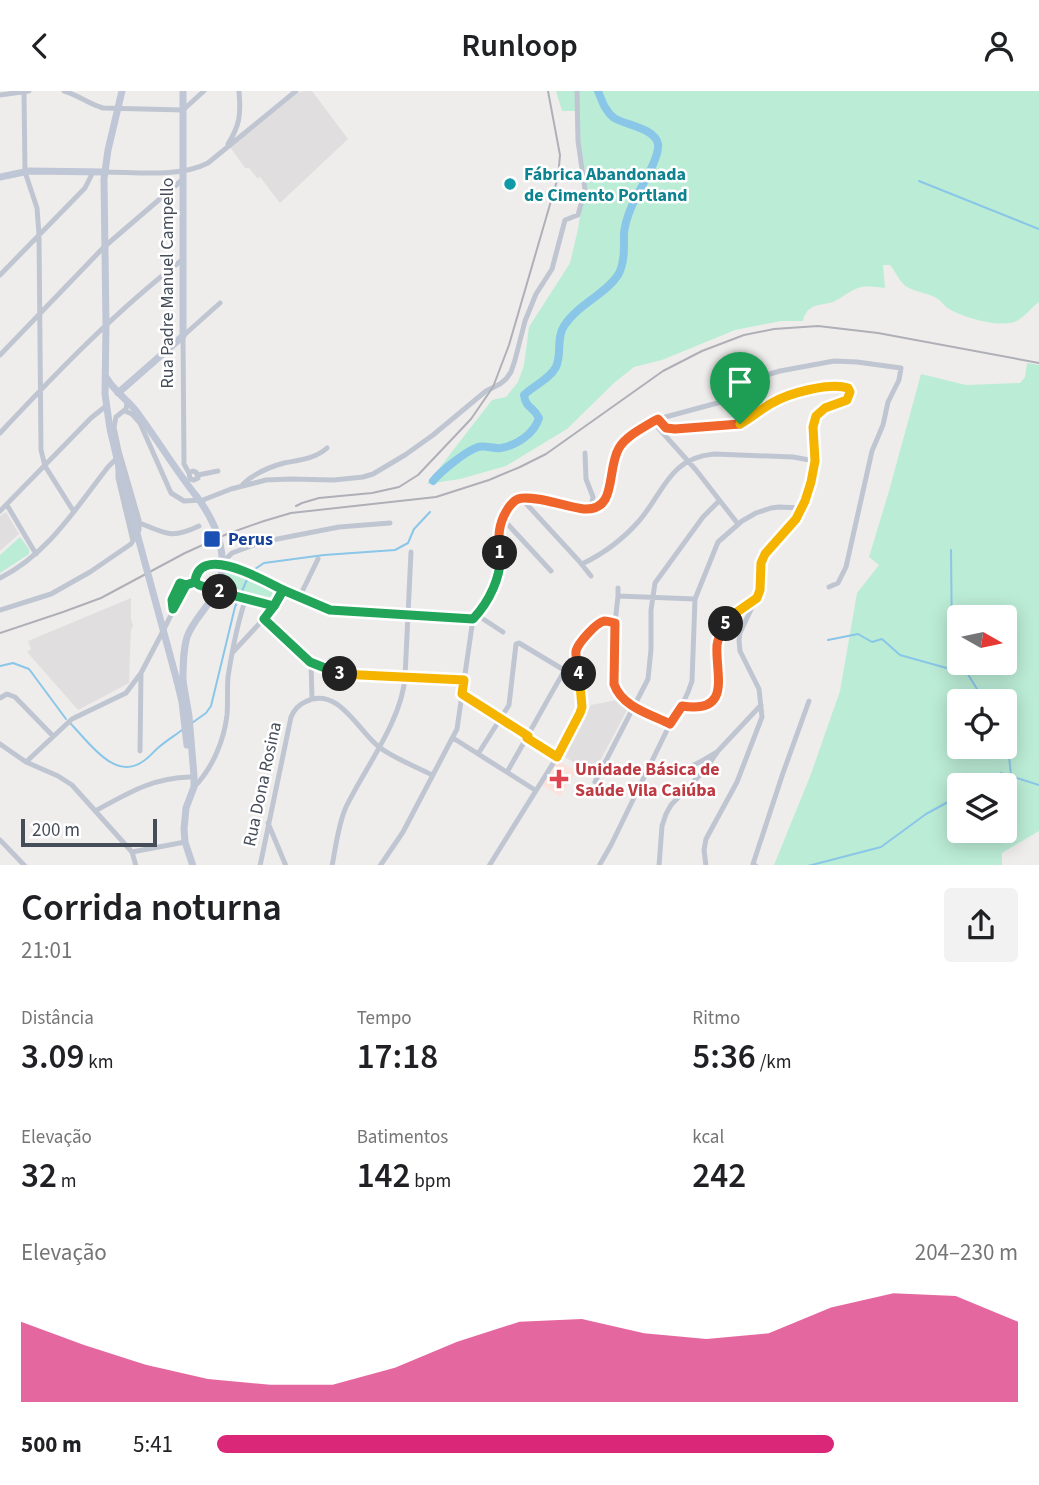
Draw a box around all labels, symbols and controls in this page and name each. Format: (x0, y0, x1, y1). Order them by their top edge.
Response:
text: Runloop (461, 23, 578, 69)
icon: back (21, 27, 59, 65)
icon: person (980, 27, 1018, 65)
place label: Fábrica Abandonada de Cimento Portland (524, 162, 688, 208)
marker: Fábrica Abandonada de Cimento Portland (502, 176, 518, 192)
street label: Rua Padre Manuel Campello (155, 178, 180, 388)
pin (710, 352, 770, 424)
icon: arrive (721, 363, 759, 401)
place label: Perus (228, 527, 273, 552)
marker: Perus (202, 529, 222, 549)
pin: 1 (482, 535, 518, 571)
text: 1 (494, 539, 505, 566)
pin: 2 (202, 575, 238, 609)
text: 2 (214, 578, 225, 605)
north arrow (947, 605, 1017, 675)
map controls (947, 605, 1017, 843)
pin: 5 (708, 607, 744, 641)
text: 5 (720, 610, 731, 637)
pin: 3 (322, 657, 358, 691)
pin: 4 (562, 657, 596, 691)
text: 3 (334, 660, 345, 687)
text: 4 (573, 660, 584, 687)
button: locate (947, 689, 1017, 759)
street label: Rua Dona Rosina (237, 720, 288, 849)
place label: Unidade Básica de Saúde Vila Caiúba (575, 757, 720, 803)
marker: Unidade Básica de Saúde Vila Caiúba (549, 769, 569, 789)
button: layers (947, 773, 1017, 843)
scale bar (21, 817, 158, 848)
text: 200 m (32, 817, 80, 844)
text: Corrida noturna (21, 881, 282, 935)
button: share (944, 888, 1018, 962)
text: 21:01 (21, 934, 72, 967)
text: Distância (21, 1005, 94, 1032)
text: Tempo (357, 1005, 412, 1032)
text: Ritmo (692, 1005, 740, 1032)
text: 3.09 (21, 1032, 85, 1082)
text: 17:18 (357, 1032, 438, 1082)
text: 5:36 (692, 1032, 756, 1082)
text: km (85, 1049, 113, 1076)
text: /km (756, 1049, 791, 1076)
text: Elevação (21, 1124, 92, 1151)
text: Batimentos (357, 1124, 448, 1151)
text: kcal (692, 1124, 724, 1151)
text: 32 (21, 1151, 57, 1201)
text: 142 (357, 1151, 411, 1201)
text: 242 (692, 1151, 746, 1201)
text: m (57, 1168, 76, 1195)
text: bpm (411, 1168, 451, 1195)
text: Elevação (21, 1236, 107, 1269)
text: 204–230 m (915, 1236, 1018, 1269)
text: 500 m (21, 1428, 82, 1461)
text: 5:41 (133, 1428, 173, 1461)

